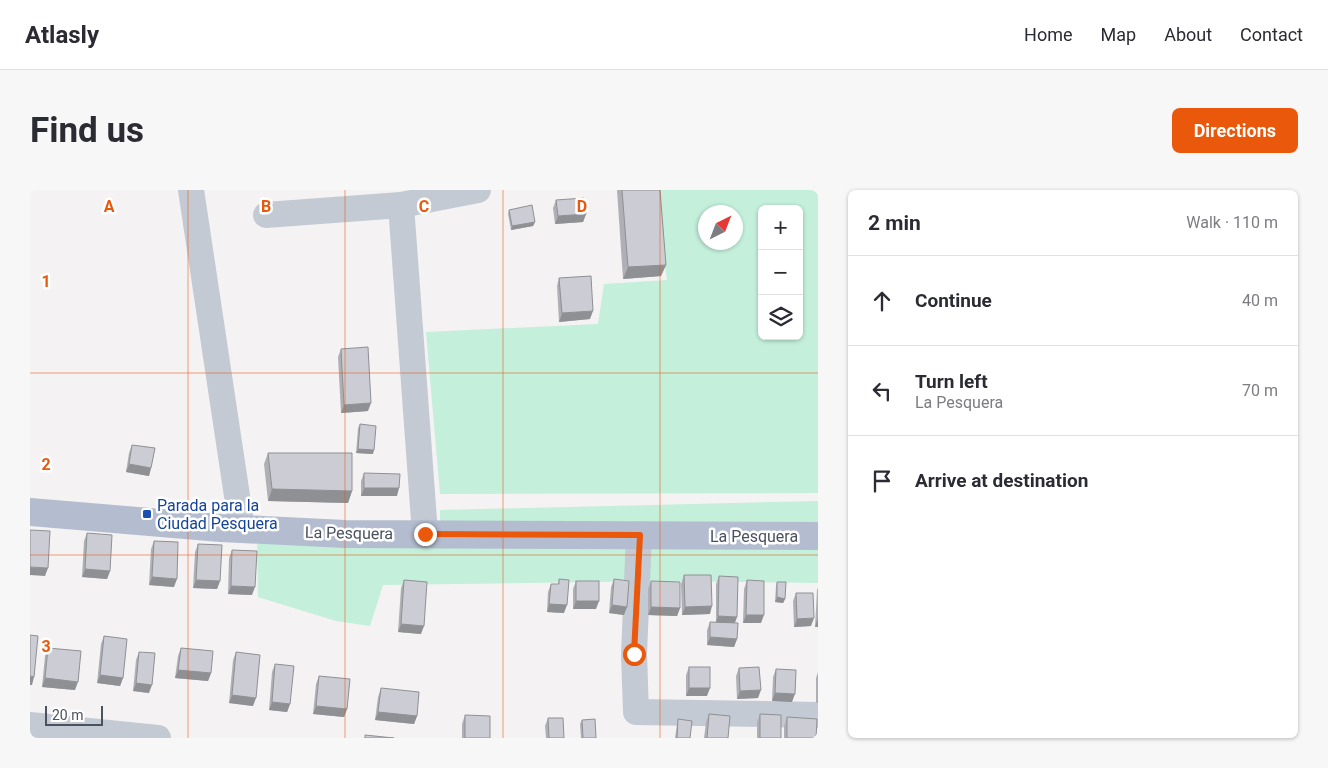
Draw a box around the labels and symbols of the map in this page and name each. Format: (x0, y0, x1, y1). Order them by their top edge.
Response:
text: A (104, 197, 115, 216)
text: B (261, 197, 271, 216)
text: C (419, 197, 429, 216)
text: D (577, 197, 587, 216)
north arrow (698, 205, 743, 250)
text: 1 (41, 272, 51, 291)
text: 2 (41, 455, 51, 474)
place label: Parada para la Ciudad Pesquera (157, 496, 278, 533)
marker: Parada para la Ciudad Pesquera (141, 508, 153, 520)
street label: La Pesquera (305, 523, 393, 543)
route end (414, 523, 437, 546)
street label: La Pesquera (710, 527, 798, 546)
text: 3 (41, 637, 51, 656)
route start (623, 643, 646, 666)
scale bar (45, 703, 102, 726)

